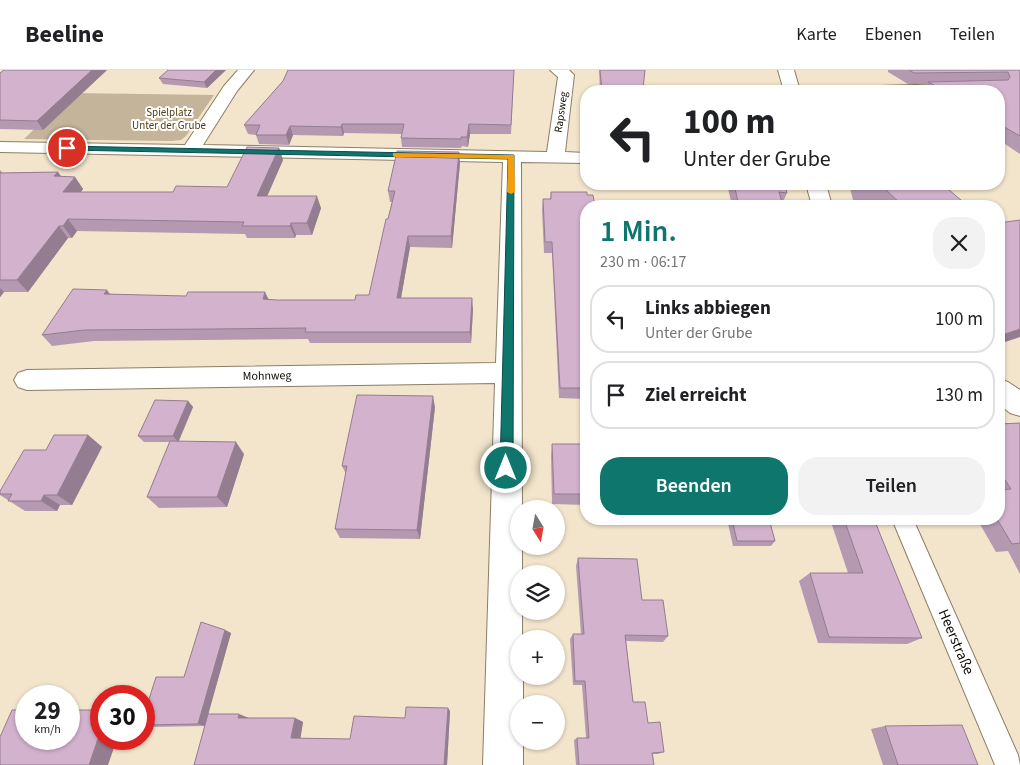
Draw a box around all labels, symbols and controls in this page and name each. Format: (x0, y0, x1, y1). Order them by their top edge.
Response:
text: Beeline (25, 17, 104, 52)
text: Karte (796, 22, 837, 47)
text: Ebenen (865, 22, 922, 47)
text: Teilen (950, 22, 995, 47)
street label: Rapsweg (551, 90, 571, 133)
text: 100 m (683, 97, 775, 147)
park label: Spielplatz Unter der Grube (132, 105, 206, 133)
icon: left (600, 105, 665, 170)
pin (46, 127, 88, 169)
icon: arrive (53, 134, 81, 162)
text: Unter der Grube (683, 143, 831, 175)
text: 1 Min. (600, 210, 677, 253)
button: close (933, 217, 985, 269)
text: 230 m · 06:17 (600, 251, 687, 273)
text: Links abbiegen (645, 295, 771, 322)
icon: left (602, 305, 630, 333)
text: 100 m (935, 306, 983, 333)
text: Unter der Grube (645, 322, 752, 344)
street label: Mohnweg (242, 367, 292, 385)
icon: arrive (602, 381, 630, 409)
text: Ziel erreicht (645, 382, 746, 409)
text: 130 m (935, 382, 983, 409)
position arrow (479, 441, 531, 493)
button: Beenden (600, 457, 788, 515)
button: Teilen (798, 457, 985, 515)
north arrow (510, 500, 565, 555)
map controls (510, 500, 565, 750)
button: layers (510, 565, 565, 620)
street label: Heerstraße (933, 606, 979, 678)
button: + (510, 630, 565, 685)
speed limit sign: 30 (90, 685, 155, 750)
text: 29 (34, 693, 61, 729)
button: − (510, 695, 565, 750)
text: km/h (34, 721, 61, 738)

